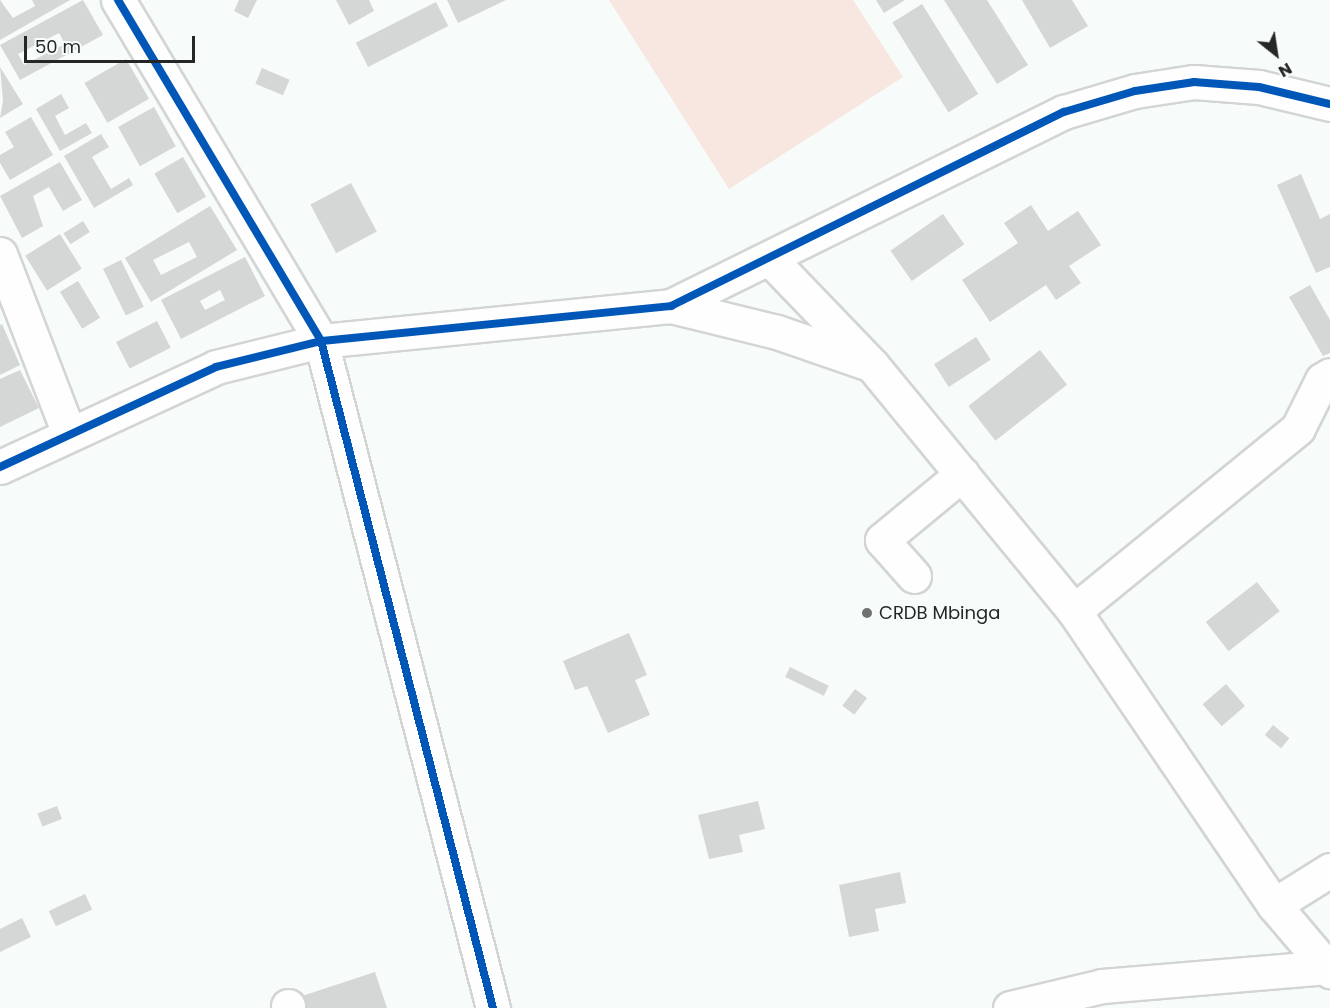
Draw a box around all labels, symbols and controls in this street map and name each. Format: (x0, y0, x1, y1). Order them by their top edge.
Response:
scale bar (27, 24, 198, 62)
north arrow (1246, 24, 1306, 84)
text: 50 m (35, 34, 81, 59)
text: N (1274, 57, 1296, 83)
place label: CRDB Mbinga (879, 602, 1000, 624)
marker: CRDB Mbinga (860, 606, 874, 620)

